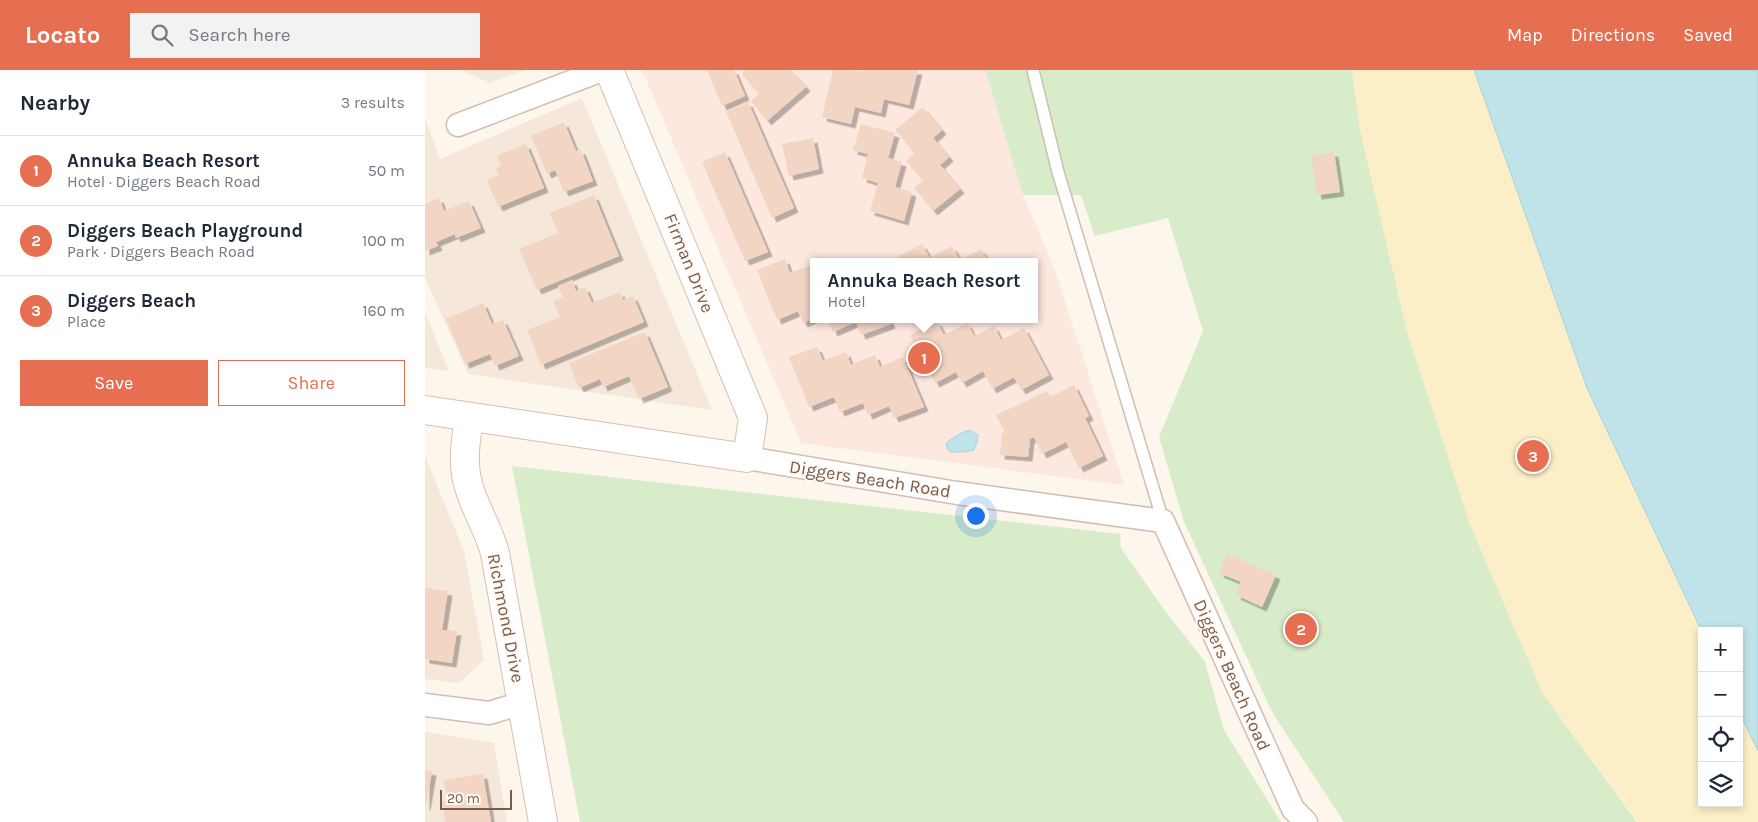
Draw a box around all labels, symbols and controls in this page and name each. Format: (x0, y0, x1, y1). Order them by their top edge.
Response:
search box (130, 13, 480, 58)
text: Locato (25, 21, 100, 49)
icon: search (148, 21, 176, 49)
text: Search here (188, 24, 290, 46)
text: Map (1507, 24, 1543, 46)
text: Directions (1571, 24, 1655, 46)
text: Saved (1683, 24, 1733, 46)
text: Nearby (20, 91, 90, 115)
text: 3 results (341, 93, 405, 112)
text: Annuka Beach Resort (67, 150, 260, 172)
text: 1 (33, 161, 39, 180)
text: 50 m (368, 161, 405, 180)
text: Hotel · Diggers Beach Road (67, 172, 261, 191)
street label: Firman Drive (659, 210, 719, 316)
text: Diggers Beach Playground (67, 220, 303, 242)
text: 2 (31, 231, 41, 250)
text: 100 m (362, 231, 405, 250)
text: Park · Diggers Beach Road (67, 242, 255, 261)
popup (810, 258, 1038, 323)
text: Annuka Beach Resort (828, 270, 1020, 292)
text: Diggers Beach (67, 290, 196, 312)
text: Hotel (828, 292, 866, 311)
text: 3 (31, 301, 41, 320)
text: 160 m (362, 301, 405, 320)
text: Place (67, 312, 106, 331)
pin: 1 (908, 339, 940, 377)
button: Save (20, 360, 208, 406)
button: Share (218, 360, 405, 406)
pin: 3 (1517, 437, 1549, 475)
street label: Diggers Beach Road (788, 455, 952, 503)
your location (963, 503, 989, 529)
street label: Richmond Drive (483, 552, 529, 684)
street label: Diggers Beach Road (1189, 596, 1275, 754)
pin: 2 (1285, 610, 1317, 648)
map controls (1698, 627, 1743, 807)
button: + (1698, 627, 1743, 672)
button: − (1698, 672, 1743, 717)
button: locate (1698, 717, 1743, 762)
button: layers (1698, 762, 1743, 807)
scale bar (440, 787, 513, 810)
text: 20 m (447, 790, 480, 807)

